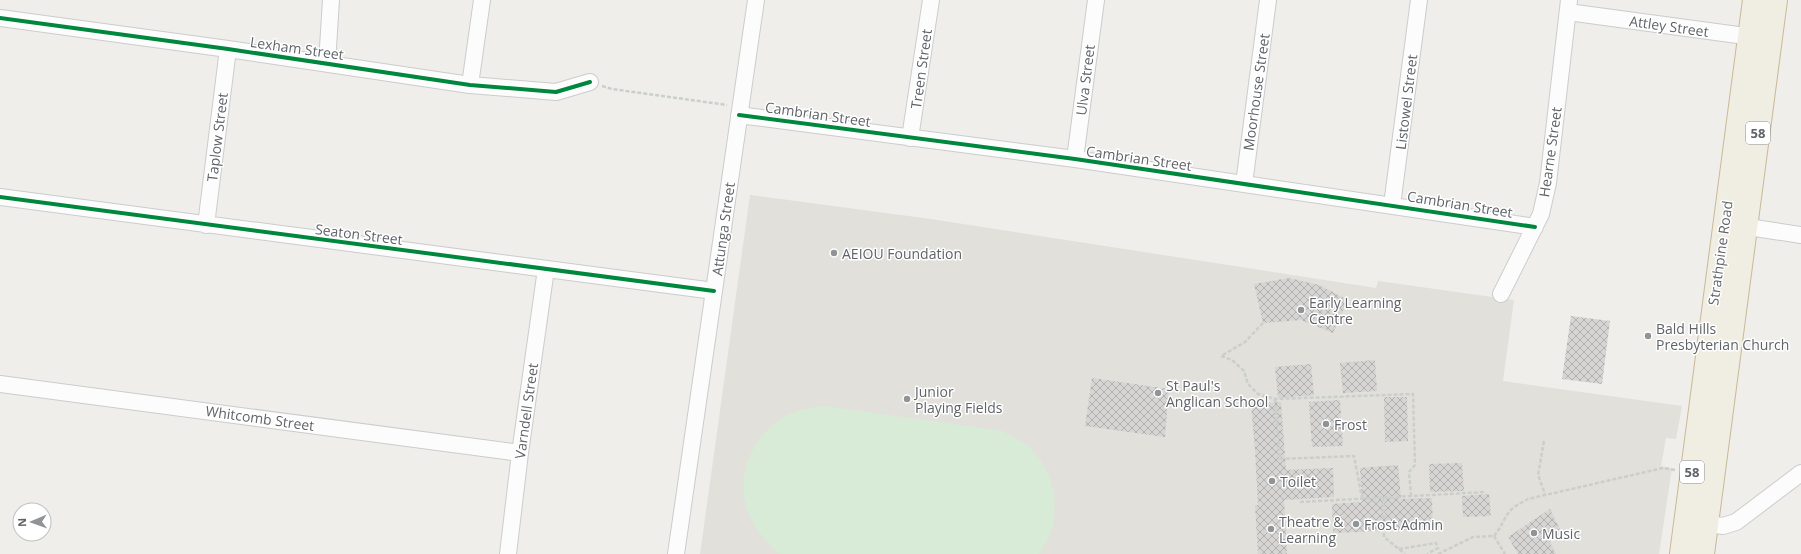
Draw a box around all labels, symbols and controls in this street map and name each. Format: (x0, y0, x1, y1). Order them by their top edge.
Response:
street label: Attley Street (1628, 11, 1710, 41)
street label: Treen Street (906, 28, 936, 110)
street label: Lexham Street (249, 32, 345, 64)
street label: Moorhouse Street (1238, 32, 1274, 152)
street label: Ulva Street (1071, 43, 1099, 117)
street label: Listowel Street (1391, 53, 1421, 151)
street label: Taplow Street (202, 91, 232, 183)
street label: Cambrian Street (764, 97, 872, 131)
street label: Hearne Street (1534, 106, 1566, 198)
road number: 58 (1746, 122, 1770, 144)
street label: Cambrian Street (1085, 141, 1193, 175)
street label: Attunga Street (707, 181, 739, 277)
street label: Cambrian Street (1406, 186, 1514, 222)
street label: Strathpine Road (1703, 200, 1737, 306)
street label: Seaton Street (314, 219, 404, 249)
place label: AEIOU Foundation (842, 244, 962, 263)
marker: AEIOU Foundation (829, 248, 839, 258)
place label: Early Learning Centre (1309, 293, 1402, 328)
marker: Early Learning Centre (1296, 305, 1306, 315)
place label: Bald Hills Presbyterian Church (1656, 319, 1789, 354)
marker: Bald Hills Presbyterian Church (1643, 331, 1653, 341)
street label: Varndell Street (510, 362, 542, 460)
place label: St Paul's Anglican School (1166, 376, 1268, 411)
place label: Junior Playing Fields (913, 382, 1003, 417)
marker: St Paul's Anglican School (1153, 388, 1163, 398)
marker: Junior Playing Fields (902, 394, 912, 404)
street label: Whitcomb Street (204, 401, 316, 435)
place label: Frost (1334, 415, 1367, 434)
marker: Frost (1321, 419, 1331, 429)
road number: 58 (1680, 461, 1704, 483)
place label: Toilet (1280, 472, 1316, 491)
marker: Toilet (1267, 476, 1277, 486)
north arrow (12, 502, 52, 542)
place label: Theatre & Learning (1279, 512, 1344, 547)
place label: Frost Admin (1364, 515, 1443, 534)
text: N (14, 518, 29, 527)
marker: Frost Admin (1351, 519, 1361, 529)
marker: Theatre & Learning (1266, 524, 1276, 534)
place label: Music (1542, 524, 1580, 543)
marker: Music (1529, 528, 1539, 538)

